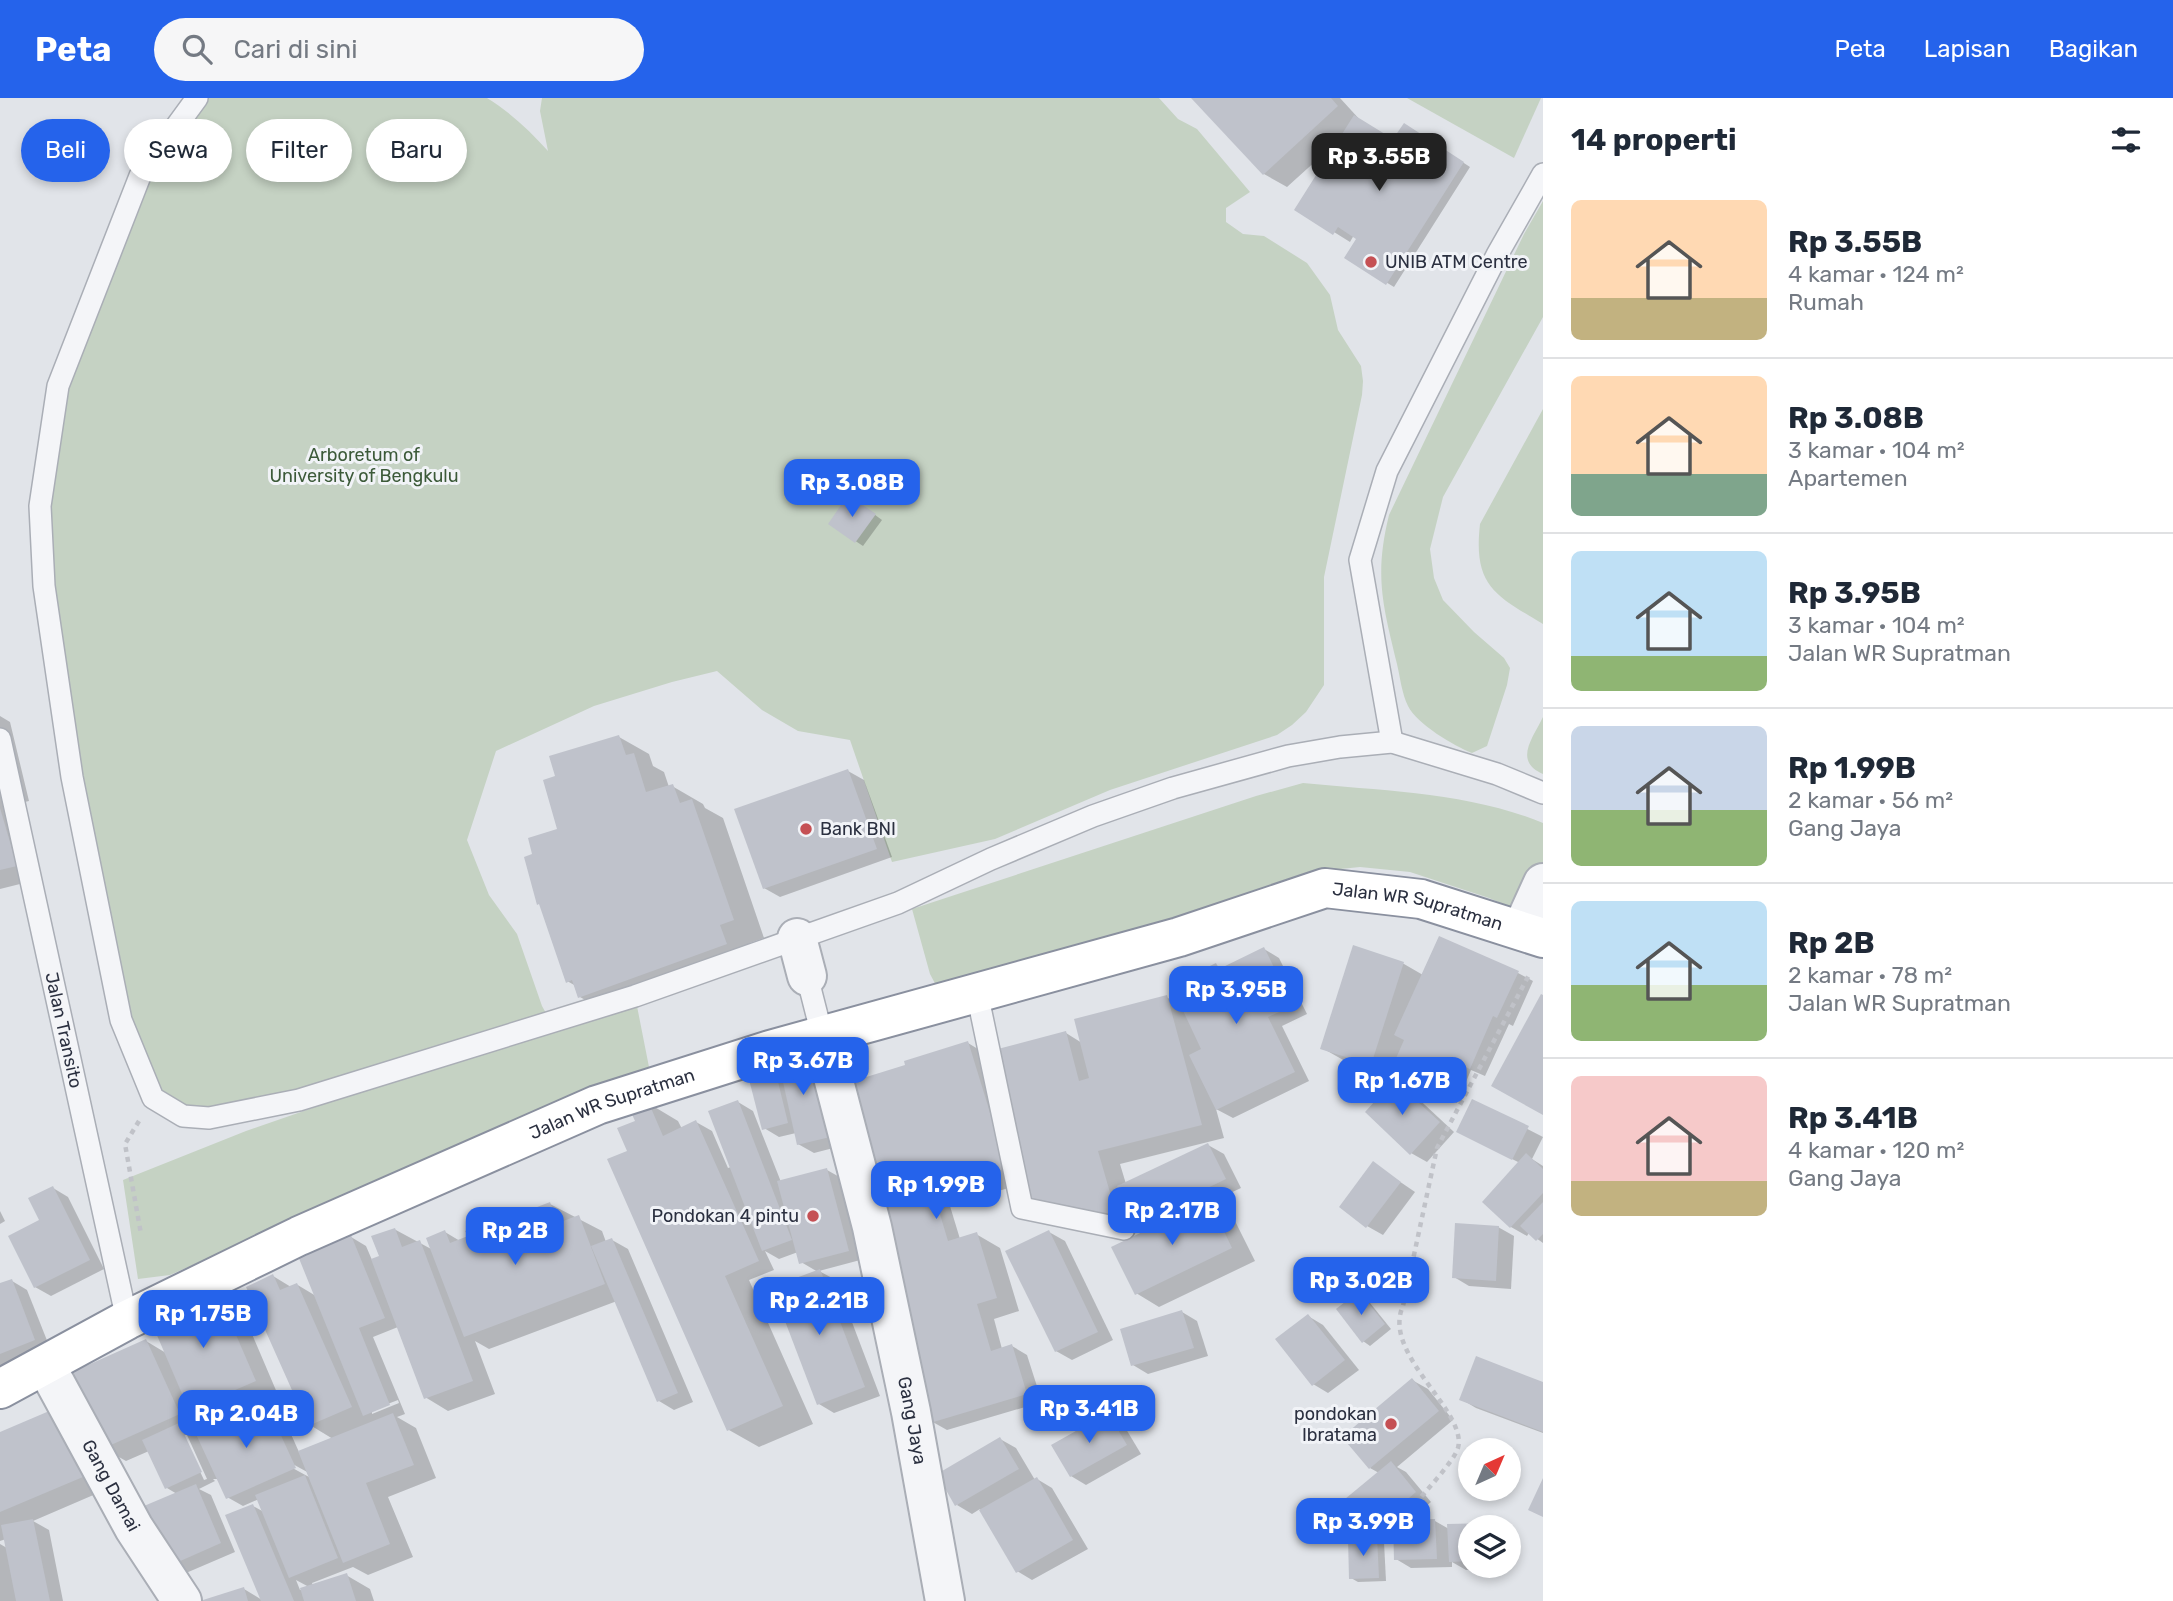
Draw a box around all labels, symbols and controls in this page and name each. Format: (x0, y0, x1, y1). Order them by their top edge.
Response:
search box (154, 18, 644, 81)
text: Peta (35, 30, 112, 69)
icon: search (178, 30, 216, 68)
text: Cari di sini (234, 34, 357, 65)
text: Peta (1834, 35, 1886, 63)
text: Lapisan (1924, 35, 2011, 63)
text: Bagikan (2049, 35, 2138, 63)
chip: Beli (21, 119, 110, 182)
chip: Sewa (124, 119, 232, 182)
chip: Filter (246, 119, 352, 182)
chip: Baru (366, 119, 467, 182)
icon: filters (2107, 121, 2145, 159)
text: 14 properti (1571, 122, 1737, 158)
pin: Rp 3.55B (1307, 134, 1451, 193)
text: Rp 3.55B (1328, 142, 1430, 170)
text: Rp 3.55B (1788, 224, 1922, 260)
icon: home (1627, 228, 1711, 312)
place label: UNIB ATM Centre (1385, 251, 1527, 273)
marker: UNIB ATM Centre (1363, 254, 1379, 270)
text: 4 kamar · 124 m² (1788, 260, 1964, 288)
text: Rumah (1788, 288, 1864, 316)
text: Rp 3.08B (1788, 400, 1924, 436)
icon: home (1627, 404, 1711, 488)
text: 3 kamar · 104 m² (1788, 436, 1965, 464)
park label: Arboretum of University of Bengkulu (269, 444, 459, 487)
pin: Rp 3.08B (780, 460, 924, 519)
text: Apartemen (1788, 464, 1908, 492)
text: Rp 3.08B (800, 468, 904, 496)
text: Rp 3.95B (1788, 575, 1921, 611)
icon: home (1627, 579, 1711, 663)
text: 3 kamar · 104 m² (1788, 611, 1965, 639)
text: Jalan WR Supratman (1788, 639, 2011, 667)
text: Rp 1.99B (1788, 750, 1916, 786)
icon: home (1627, 754, 1711, 838)
text: 2 kamar · 56 m² (1788, 786, 1953, 814)
text: Gang Jaya (1788, 814, 1902, 842)
place label: Bank BNI (820, 818, 896, 840)
marker: Bank BNI (798, 821, 814, 837)
street label: Jalan WR Supratman (1331, 878, 1506, 935)
text: Rp 2B (1788, 925, 1875, 961)
icon: home (1627, 929, 1711, 1013)
text: 2 kamar · 78 m² (1788, 961, 1952, 989)
pin: Rp 3.95B (1164, 967, 1308, 1026)
street label: Jalan Transito (40, 970, 87, 1090)
text: Rp 3.95B (1185, 975, 1287, 1003)
text: Jalan WR Supratman (1788, 989, 2011, 1017)
pin: Rp 3.67B (731, 1038, 875, 1097)
text: Rp 3.67B (753, 1046, 853, 1074)
pin: Rp 1.67B (1330, 1058, 1474, 1117)
street label: Jalan WR Supratman (526, 1064, 697, 1144)
text: Rp 1.67B (1354, 1066, 1450, 1094)
text: Rp 3.41B (1788, 1100, 1918, 1136)
icon: home (1627, 1104, 1711, 1188)
text: 4 kamar · 120 m² (1788, 1136, 1964, 1164)
pin: Rp 1.99B (864, 1162, 1008, 1221)
text: Gang Jaya (1788, 1164, 1902, 1192)
text: Rp 1.99B (887, 1170, 985, 1198)
pin: Rp 2.17B (1100, 1188, 1244, 1247)
text: Rp 2.17B (1124, 1196, 1220, 1224)
place label: Pondokan 4 pintu (652, 1205, 799, 1227)
pin: Rp 2B (466, 1208, 564, 1267)
marker: Pondokan 4 pintu (805, 1208, 821, 1224)
text: Rp 2B (482, 1216, 548, 1244)
pin: Rp 3.02B (1289, 1258, 1433, 1317)
text: Rp 3.02B (1309, 1266, 1413, 1294)
pin: Rp 2.21B (747, 1278, 891, 1337)
text: Rp 2.21B (769, 1286, 869, 1314)
pin: Rp 1.75B (131, 1290, 275, 1350)
text: Rp 1.75B (155, 1299, 251, 1327)
street label: Gang Jaya (893, 1375, 931, 1466)
pin: Rp 3.41B (1017, 1386, 1161, 1445)
pin: Rp 2.04B (174, 1390, 318, 1450)
text: Rp 3.41B (1039, 1394, 1139, 1422)
text: Rp 2.04B (194, 1399, 298, 1427)
place label: pondokan Ibratama (1294, 1403, 1377, 1446)
marker: pondokan Ibratama (1383, 1416, 1399, 1432)
street label: Gang Damai (77, 1436, 145, 1535)
north arrow (1458, 1438, 1521, 1502)
map controls (1458, 1438, 1521, 1578)
pin: Rp 3.99B (1291, 1498, 1435, 1558)
text: Rp 3.99B (1312, 1507, 1414, 1535)
button: layers (1458, 1515, 1521, 1578)

